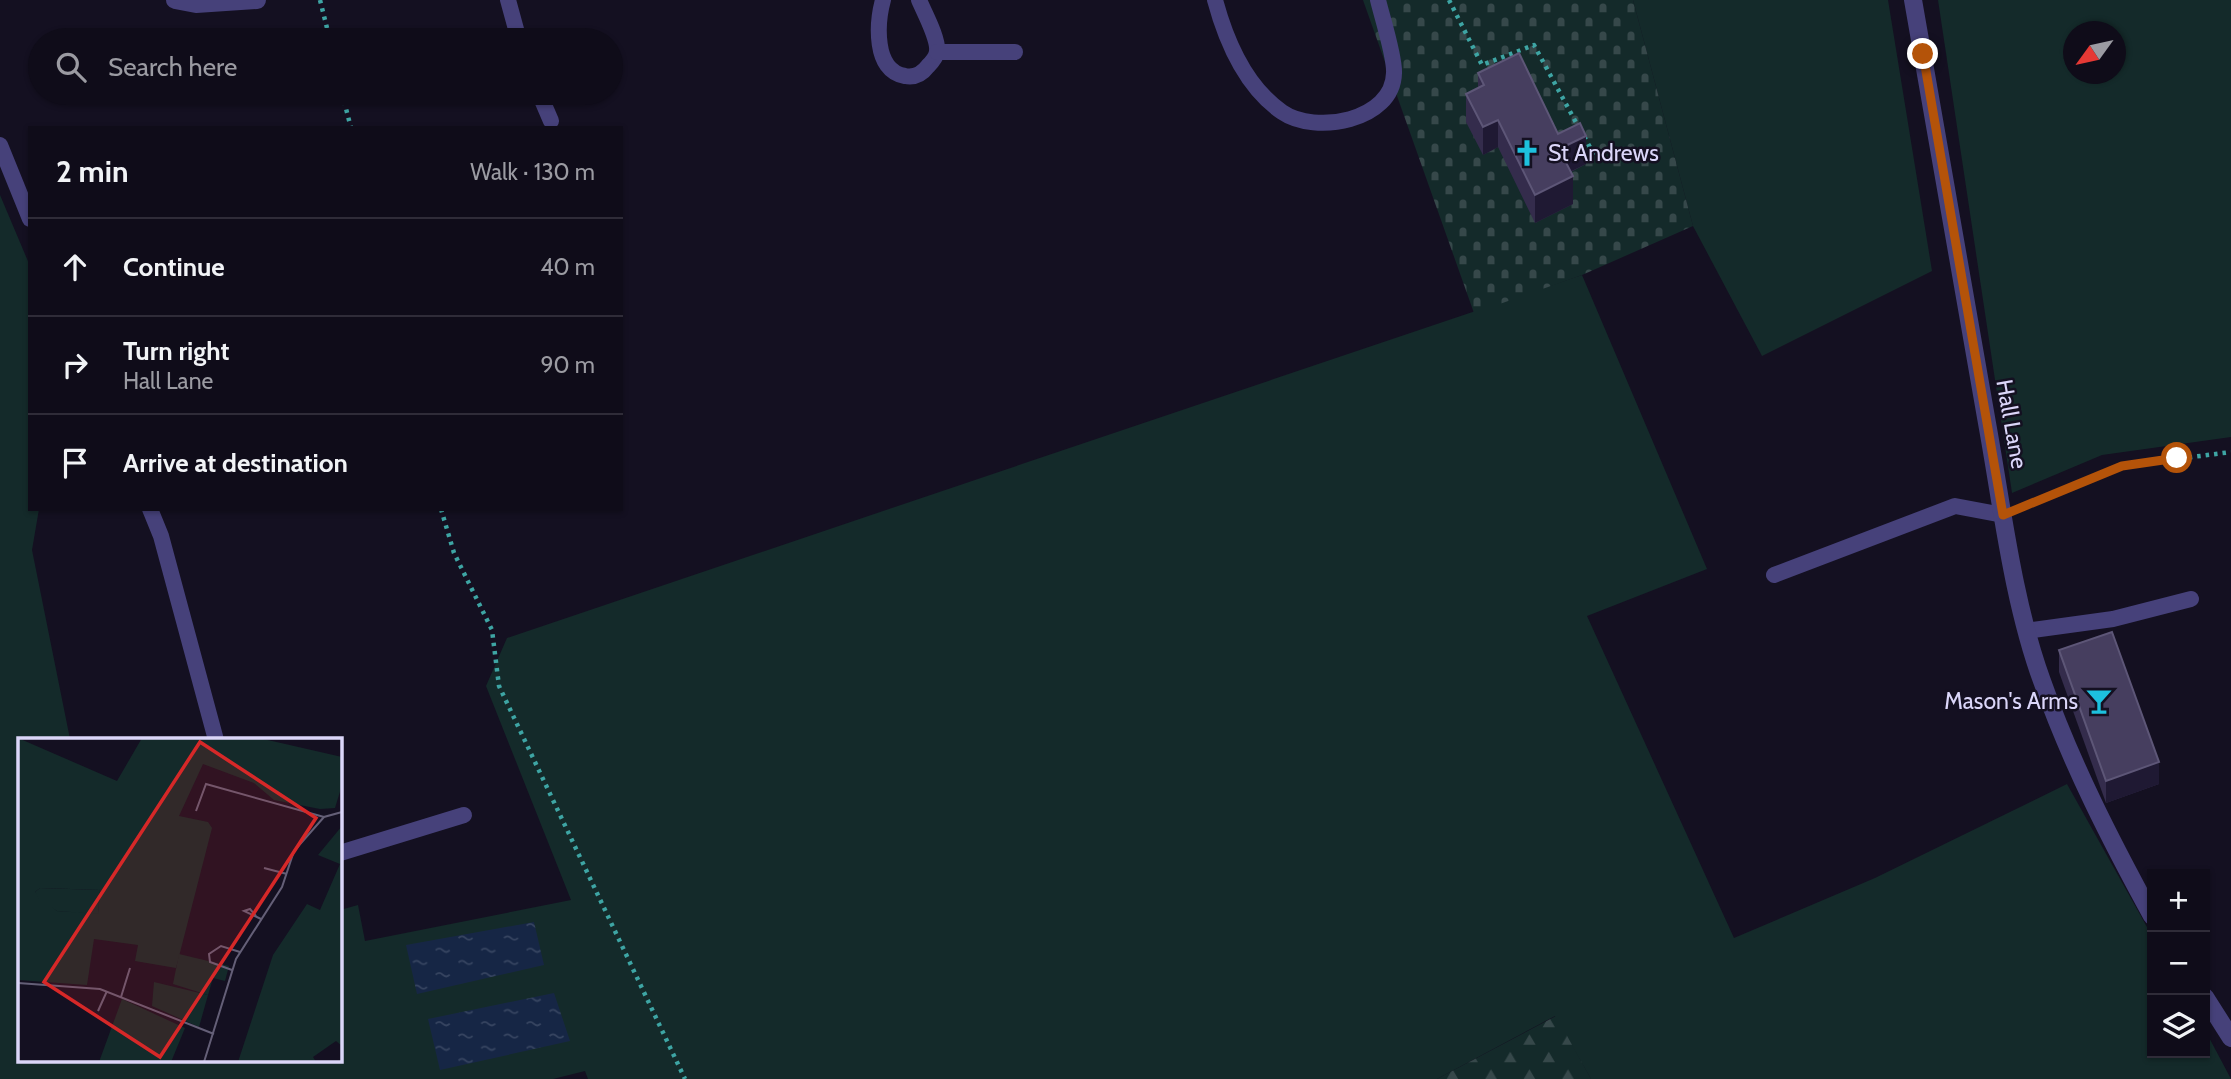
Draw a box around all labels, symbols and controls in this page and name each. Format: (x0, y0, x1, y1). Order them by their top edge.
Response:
north arrow (2063, 21, 2126, 84)
search box (28, 28, 623, 105)
route end (1907, 38, 1938, 69)
icon: search (52, 48, 90, 86)
text: Search here (108, 51, 237, 83)
church icon: St Andrews (1512, 138, 1542, 168)
place label: St Andrews (1548, 139, 1659, 167)
text: 2 min (56, 153, 128, 190)
text: Walk · 130 m (470, 158, 595, 186)
icon: ahead (56, 248, 94, 286)
text: Continue (123, 251, 225, 283)
text: 40 m (540, 253, 595, 281)
text: Turn right (123, 335, 229, 367)
icon: right (56, 346, 94, 384)
text: 90 m (541, 351, 595, 379)
text: Hall Lane (123, 367, 213, 395)
street label: Hall Lane (1990, 377, 2034, 471)
route start (2161, 442, 2192, 473)
icon: arrive (56, 444, 94, 482)
text: Arrive at destination (123, 447, 348, 479)
bar icon: Mason's Arms (2084, 686, 2114, 716)
place label: Mason's Arms (1944, 687, 2078, 715)
inset map (18, 738, 341, 1062)
map controls (2147, 869, 2210, 1058)
button: + (2147, 869, 2210, 932)
button: − (2147, 932, 2210, 995)
button: layers (2147, 995, 2210, 1058)

